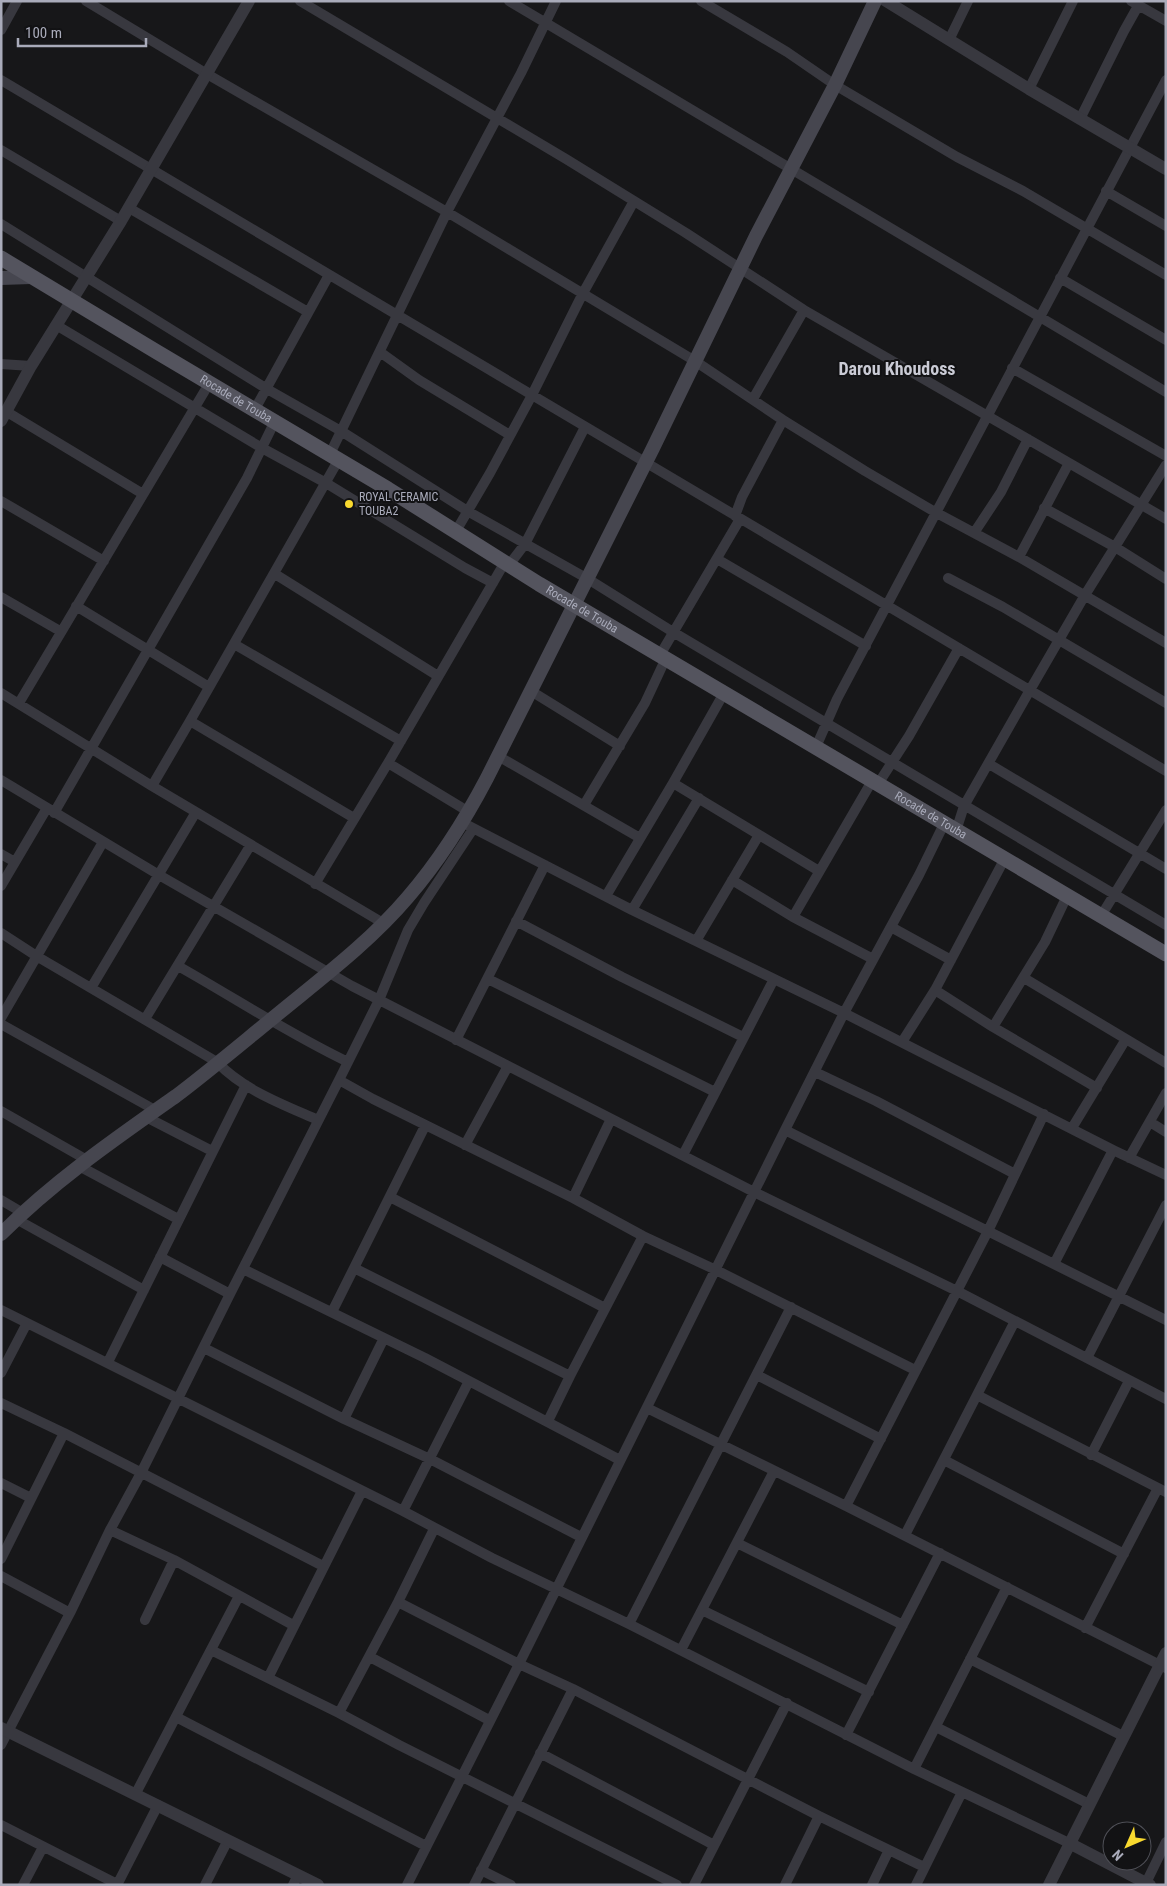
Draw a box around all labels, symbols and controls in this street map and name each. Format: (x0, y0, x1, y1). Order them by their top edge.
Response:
scale bar (18, 15, 145, 47)
text: 100 m (25, 24, 62, 42)
district label: Darou Khoudoss (838, 358, 956, 379)
street label: Rocade de Touba (197, 372, 275, 426)
place label: ROYAL CERAMIC TOUBA2 (359, 490, 439, 518)
marker: ROYAL CERAMIC TOUBA2 (343, 498, 355, 510)
street label: Rocade de Touba (543, 583, 621, 636)
street label: Rocade de Touba (892, 788, 970, 842)
north arrow (1102, 1821, 1152, 1871)
text: N (1109, 1847, 1126, 1864)

